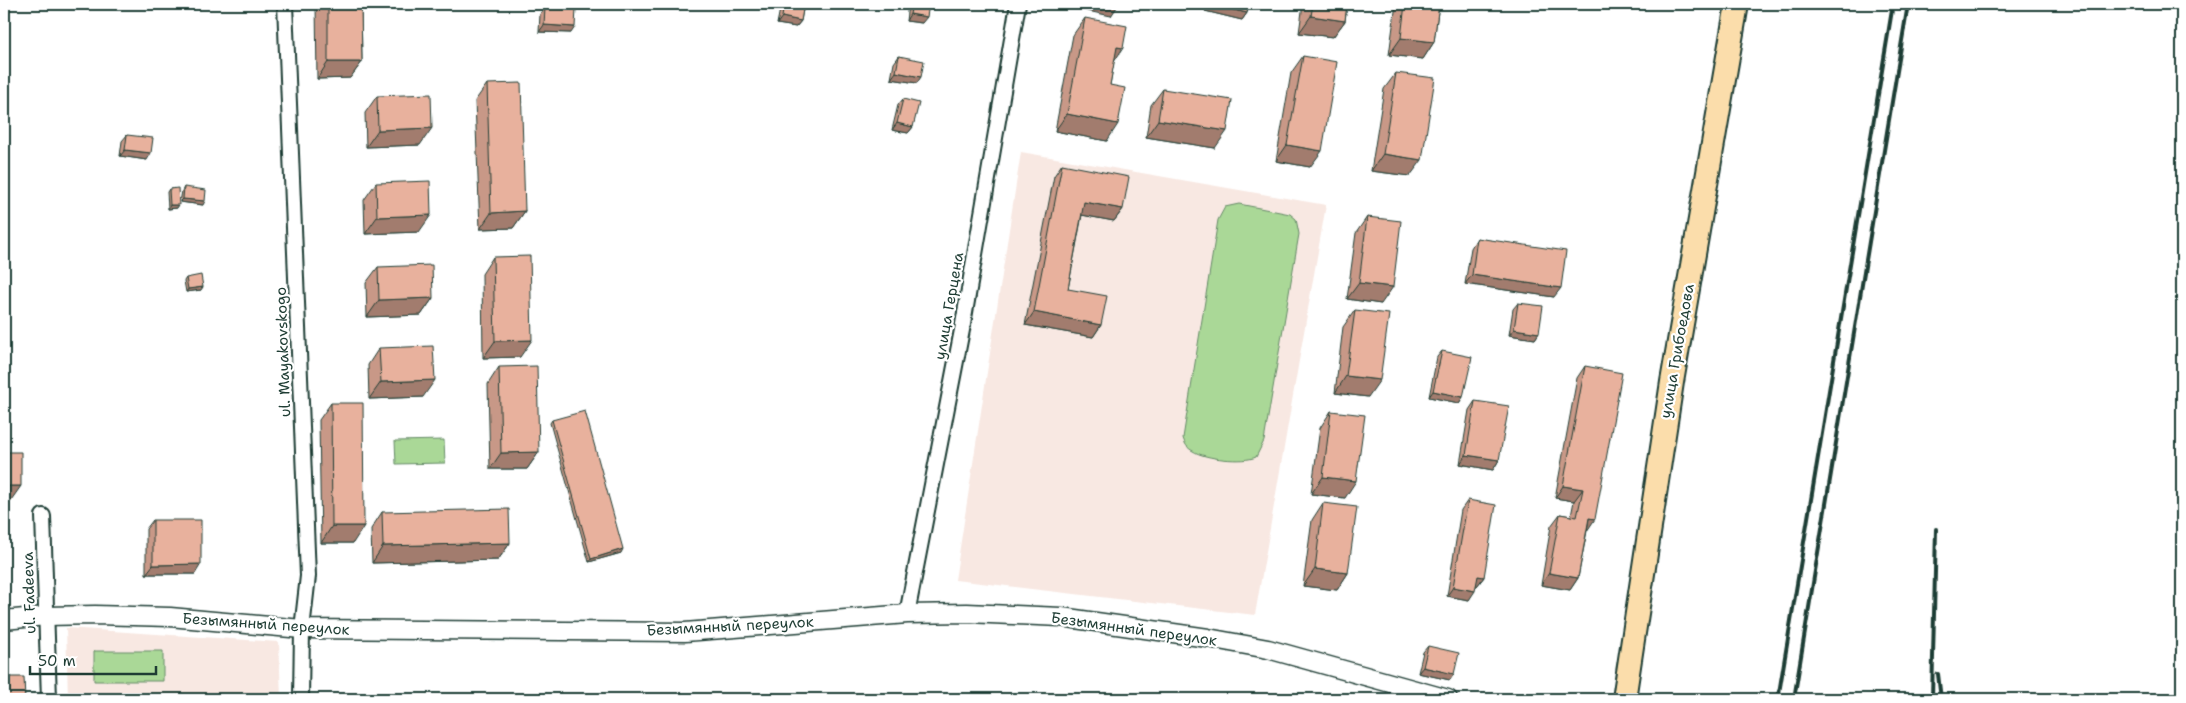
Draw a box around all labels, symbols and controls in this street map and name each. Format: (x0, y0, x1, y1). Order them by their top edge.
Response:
street label: улица Герцена (930, 250, 968, 361)
street label: улица Грибоедова (1655, 282, 1699, 420)
street label: ul. Mayakovskogo (271, 286, 295, 418)
street label: ul. Fadeeva (18, 551, 40, 634)
street label: Безымянный переулок (1050, 607, 1218, 651)
street label: Безымянный переулок (182, 608, 350, 640)
street label: Безымянный переулок (646, 612, 814, 640)
scale bar (30, 643, 156, 675)
text: 50 m (38, 651, 76, 671)

